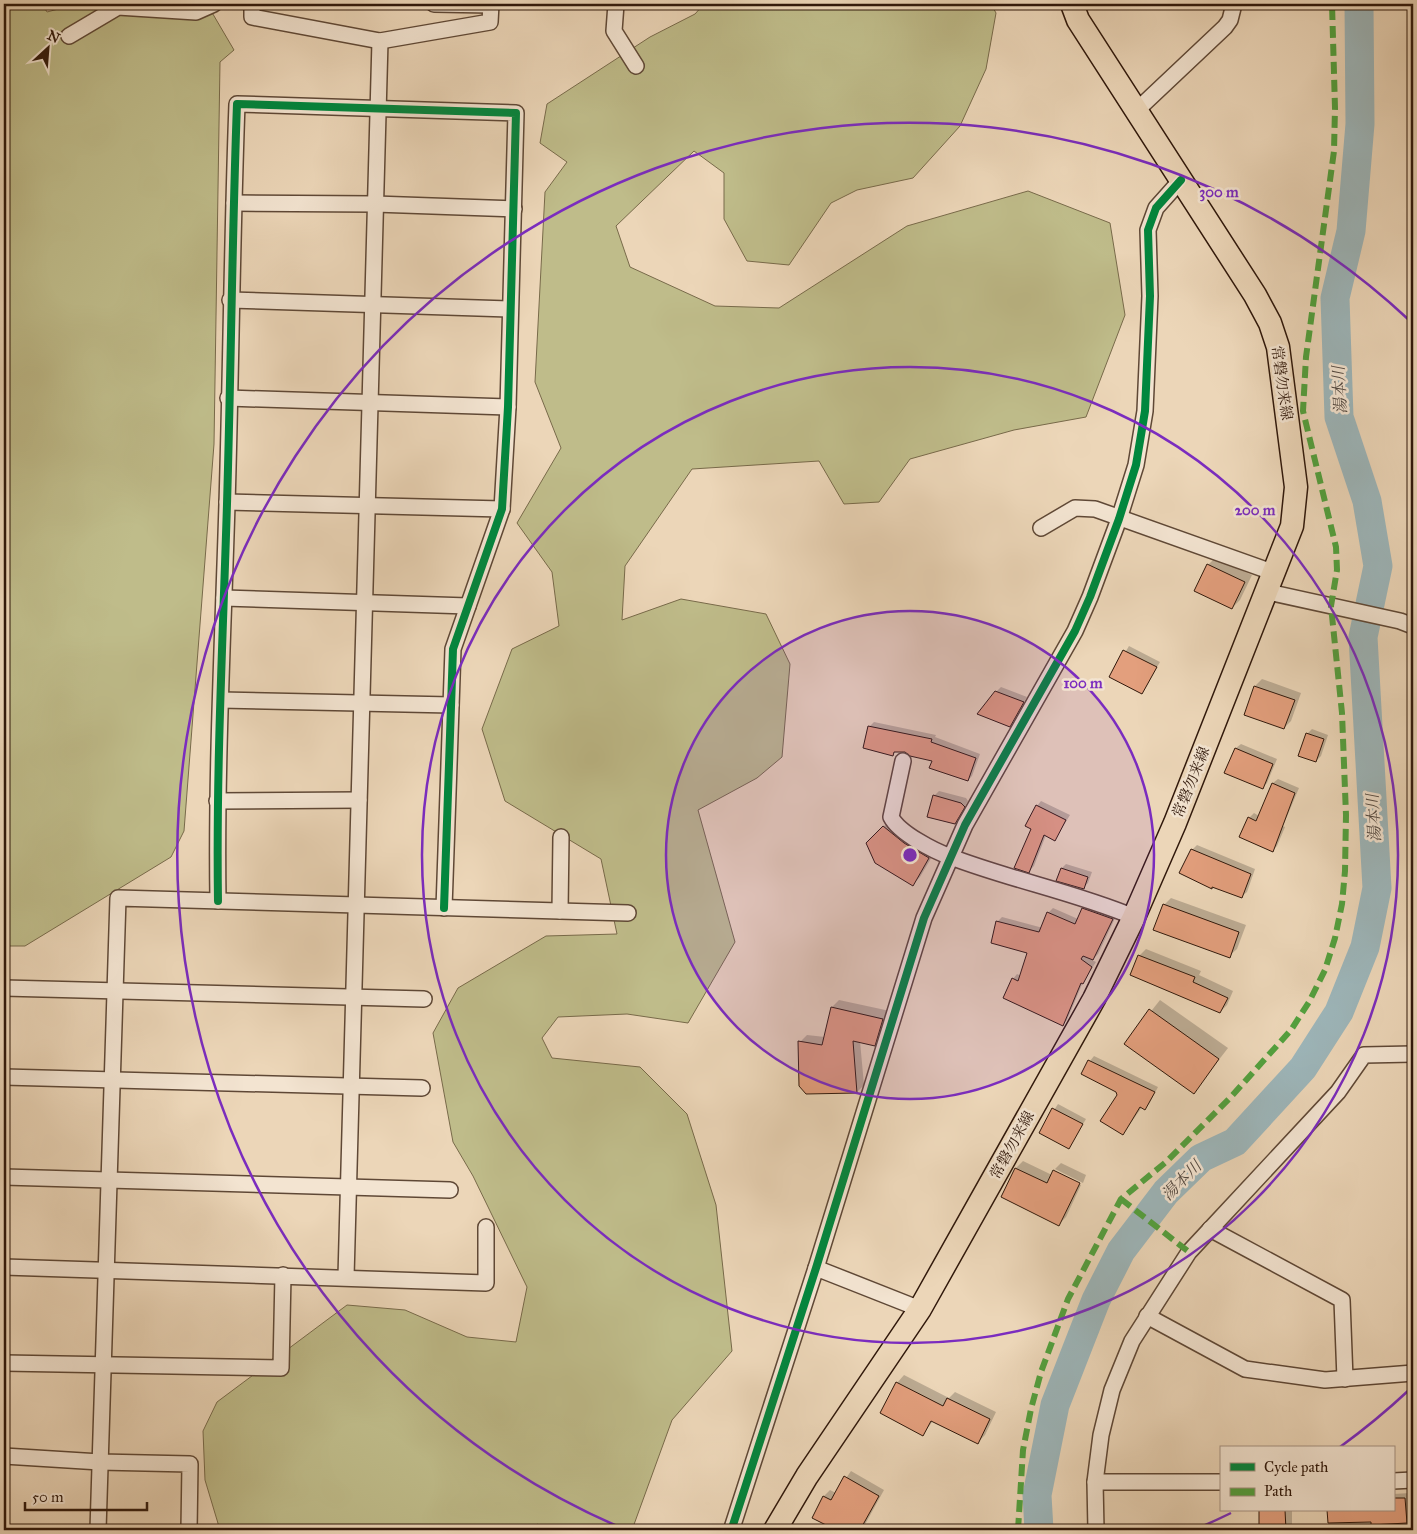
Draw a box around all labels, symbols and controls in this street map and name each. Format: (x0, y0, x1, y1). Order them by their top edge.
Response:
north arrow (22, 22, 72, 72)
text: N (44, 27, 63, 47)
text: 300 m (1199, 183, 1239, 202)
street label: 常磐勿来線 (1268, 345, 1296, 421)
water label: 湯本川 (1329, 364, 1350, 414)
text: 200 m (1235, 501, 1276, 519)
text: 100 m (1063, 674, 1103, 692)
street label: 常磐勿来線 (1169, 744, 1213, 820)
water label: 湯本川 (1363, 792, 1384, 842)
centre of rings (901, 846, 919, 864)
street label: 常磐勿来線 (986, 1108, 1038, 1182)
water label: 湯本川 (1158, 1155, 1206, 1204)
legend (1220, 1446, 1394, 1512)
text: Cycle path (1264, 1458, 1329, 1476)
scale bar (25, 1479, 148, 1511)
text: Path (1264, 1482, 1293, 1500)
text: 50 m (32, 1488, 64, 1506)

